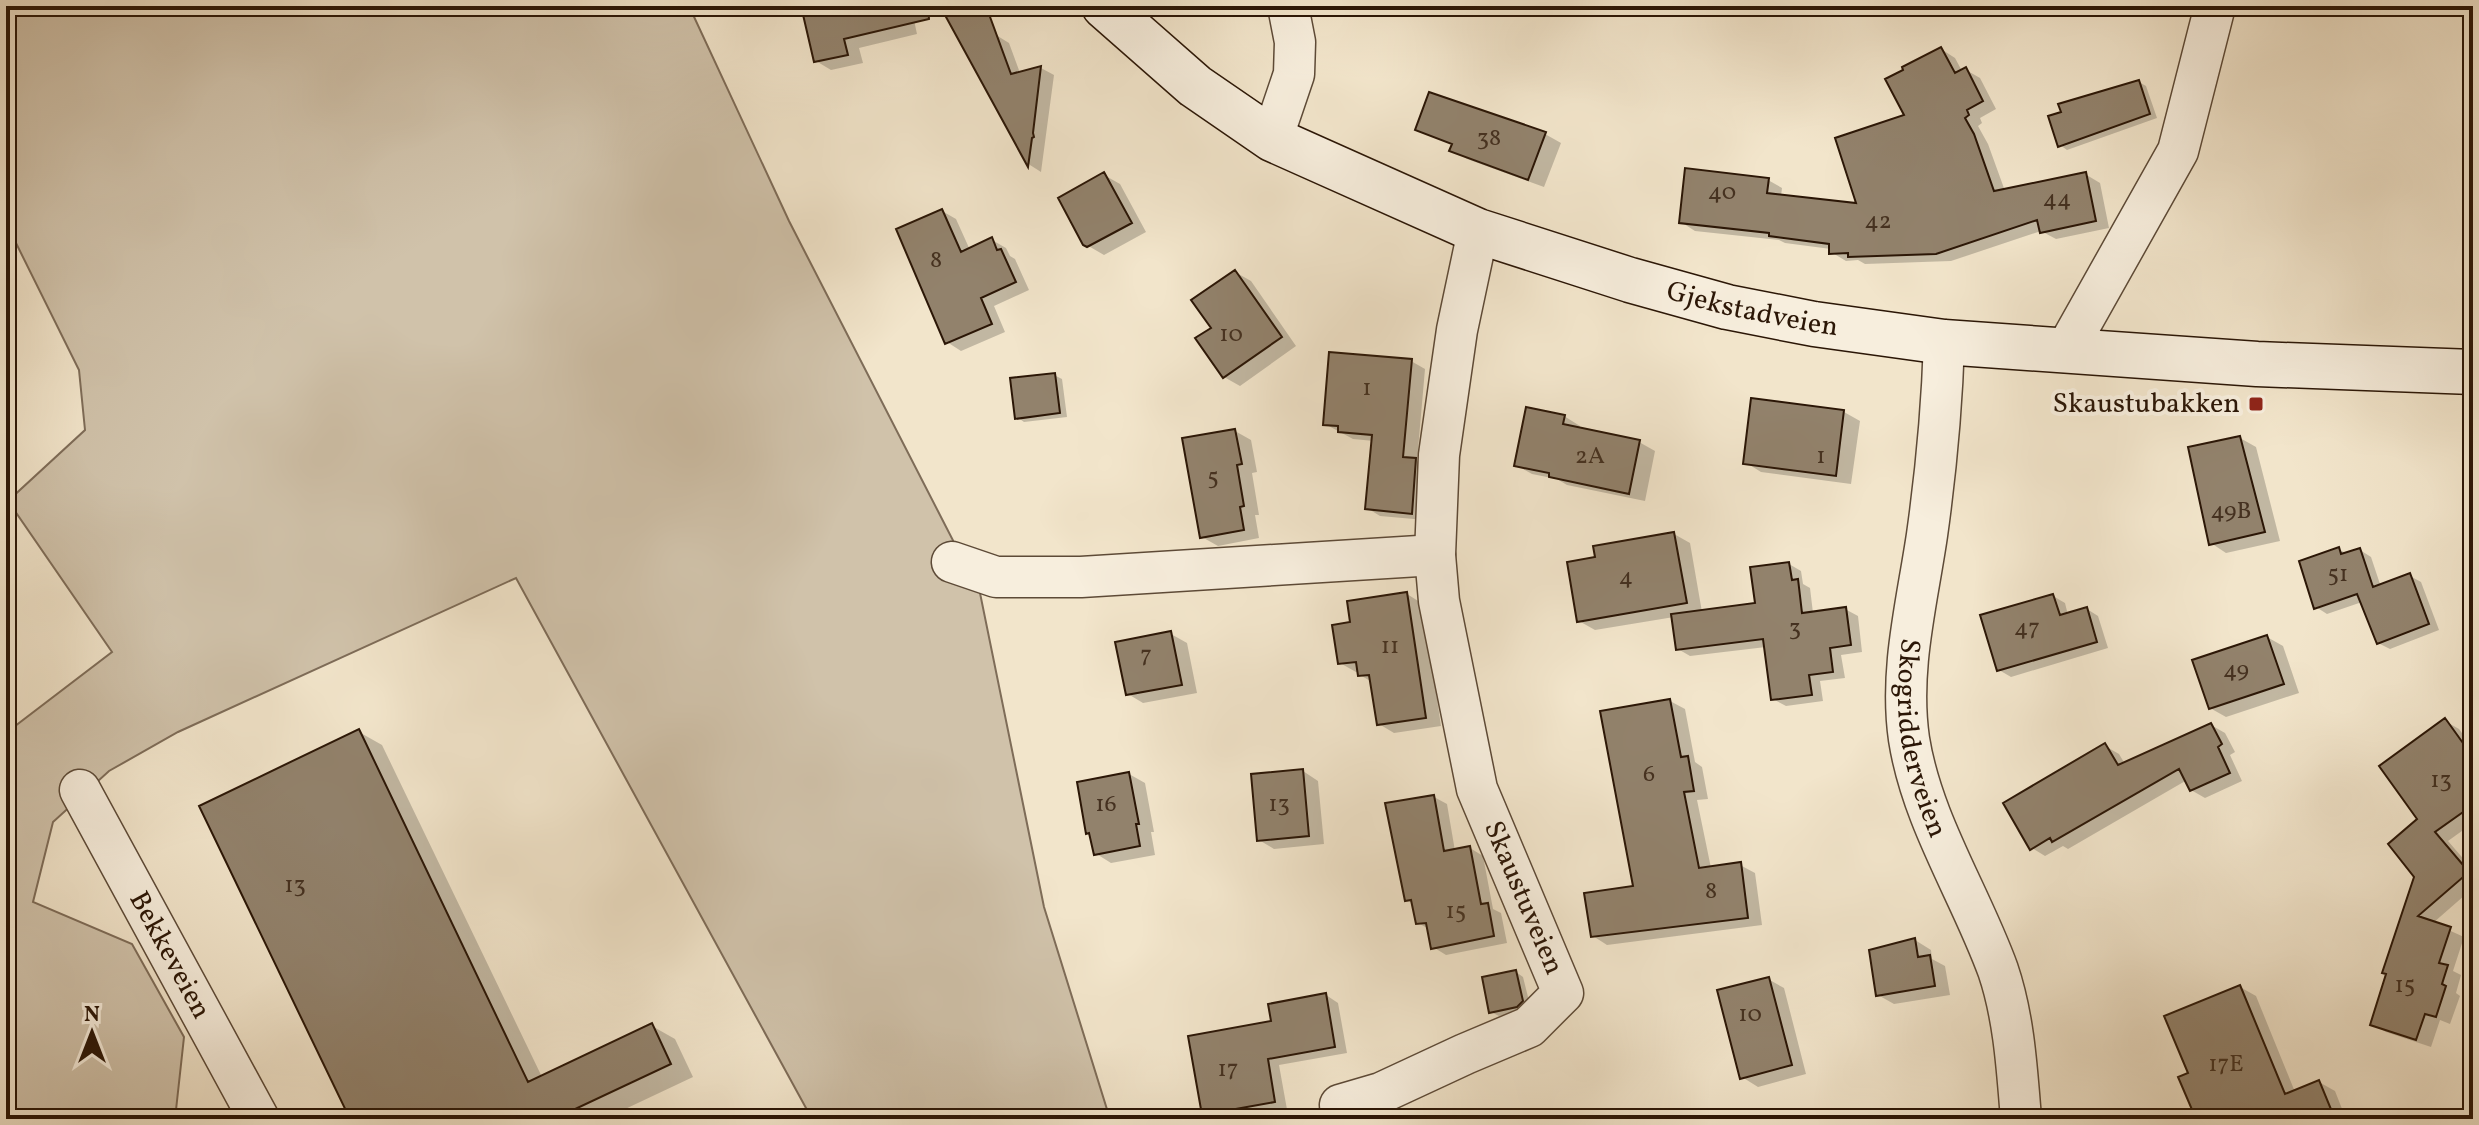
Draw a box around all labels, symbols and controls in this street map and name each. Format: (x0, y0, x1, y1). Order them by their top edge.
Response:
house number: 38 (1477, 122, 1501, 156)
house number: 40 (1708, 176, 1736, 210)
house number: 44 (2043, 183, 2071, 217)
house number: 42 (1864, 205, 1892, 239)
house number: 8 (930, 244, 942, 278)
street label: Gjekstadveien (1662, 272, 1841, 347)
house number: 10 (1219, 318, 1243, 352)
house number: 1 (1362, 372, 1372, 406)
place label: Skaustubakken (2053, 385, 2240, 424)
marker: Skaustubakken (2247, 395, 2265, 413)
house number: 2A (1575, 440, 1605, 474)
house number: 1 (1816, 440, 1826, 474)
house number: 5 (1207, 461, 1219, 495)
house number: 49B (2210, 495, 2252, 529)
house number: 51 (2328, 558, 2348, 592)
house number: 4 (1619, 561, 1633, 595)
house number: 3 (1789, 612, 1801, 646)
house number: 47 (2014, 612, 2040, 646)
house number: 11 (1381, 630, 1399, 664)
street label: Skogridderveien (1887, 636, 1957, 843)
house number: 7 (1140, 639, 1152, 673)
house number: 49 (2223, 654, 2249, 688)
house number: 6 (1643, 758, 1655, 792)
house number: 13 (2430, 764, 2452, 798)
house number: 16 (1095, 788, 1117, 822)
house number: 13 (1268, 788, 1290, 822)
street label: Skaustuveien (1473, 815, 1573, 981)
house number: 13 (284, 869, 306, 903)
house number: 8 (1705, 875, 1717, 909)
street label: Bekkeveien (119, 884, 220, 1026)
house number: 15 (1446, 895, 1466, 929)
house number: 15 (2395, 969, 2415, 1003)
north arrow (52, 993, 132, 1073)
house number: 10 (1738, 998, 1762, 1032)
text: N (84, 1000, 100, 1031)
house number: 17E (2208, 1048, 2244, 1082)
house number: 17 (1218, 1053, 1238, 1087)

